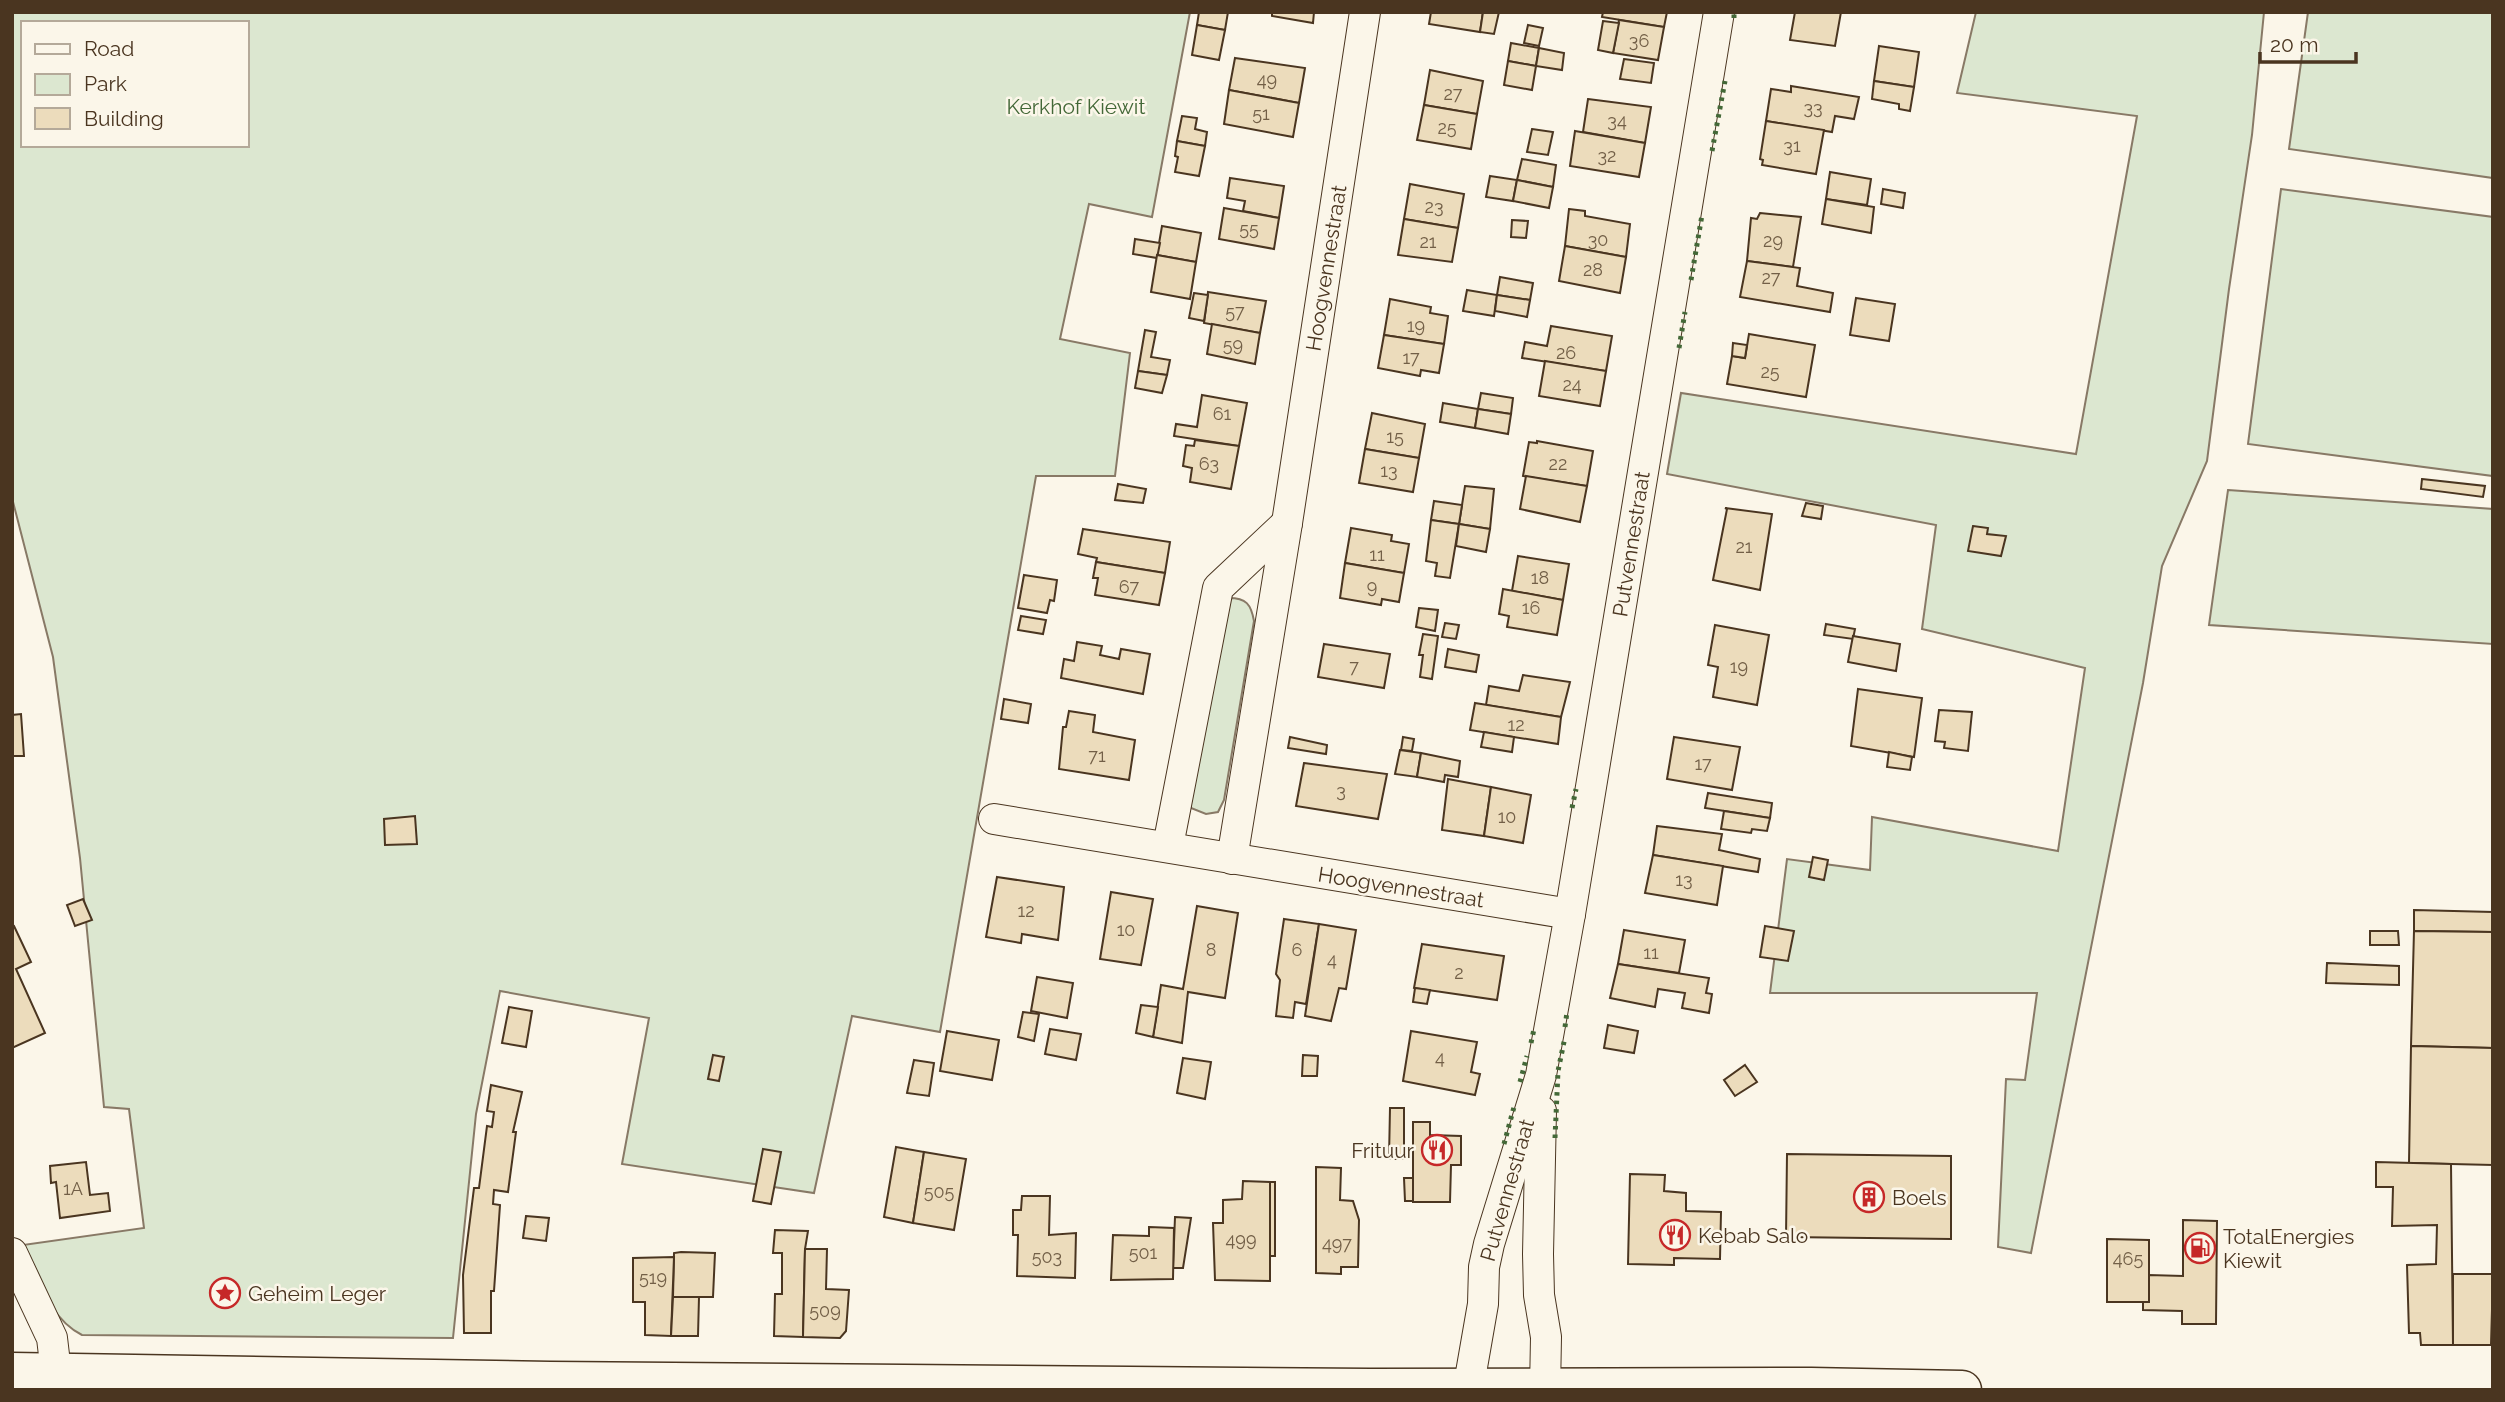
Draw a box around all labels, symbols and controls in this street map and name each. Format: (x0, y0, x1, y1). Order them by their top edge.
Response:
legend (21, 21, 248, 147)
scale bar (2260, 21, 2356, 65)
house number: 36 (1629, 30, 1649, 51)
text: 20 m (2270, 32, 2318, 57)
text: Road (84, 36, 134, 61)
house number: 49 (1257, 69, 1277, 90)
text: Park (84, 71, 127, 96)
house number: 27 (1443, 83, 1463, 104)
park label: Kerkhof Kiewit (1007, 94, 1145, 119)
house number: 33 (1803, 97, 1823, 118)
house number: 51 (1252, 103, 1270, 124)
text: Building (84, 106, 164, 131)
house number: 34 (1607, 110, 1627, 131)
house number: 25 (1437, 117, 1457, 138)
house number: 31 (1783, 135, 1801, 156)
house number: 32 (1598, 145, 1617, 166)
street label: Hoogvennestraat (1301, 183, 1351, 353)
house number: 23 (1425, 196, 1444, 217)
house number: 55 (1239, 218, 1259, 239)
house number: 30 (1588, 229, 1608, 250)
house number: 29 (1763, 230, 1783, 251)
house number: 21 (1419, 231, 1437, 252)
house number: 28 (1583, 259, 1603, 280)
house number: 27 (1761, 267, 1781, 288)
house number: 57 (1225, 301, 1245, 322)
house number: 19 (1407, 315, 1425, 336)
house number: 59 (1223, 334, 1243, 355)
house number: 26 (1556, 342, 1576, 363)
house number: 17 (1402, 347, 1420, 368)
house number: 25 (1760, 361, 1780, 382)
house number: 24 (1562, 374, 1582, 395)
house number: 61 (1213, 403, 1232, 424)
house number: 15 (1386, 426, 1404, 447)
house number: 63 (1199, 453, 1219, 474)
house number: 22 (1549, 453, 1567, 474)
house number: 13 (1380, 460, 1398, 481)
street label: Putvennestraat (1607, 470, 1655, 618)
house number: 21 (1735, 536, 1753, 557)
house number: 11 (1369, 544, 1385, 565)
house number: 18 (1531, 567, 1549, 588)
house number: 67 (1119, 576, 1140, 597)
house number: 9 (1367, 576, 1377, 597)
house number: 16 (1522, 597, 1540, 618)
house number: 7 (1349, 656, 1359, 677)
house number: 19 (1730, 656, 1748, 677)
house number: 12 (1507, 714, 1525, 735)
house number: 71 (1088, 745, 1106, 766)
house number: 17 (1694, 753, 1712, 774)
house number: 3 (1336, 780, 1346, 801)
house number: 10 (1498, 806, 1516, 827)
street label: Hoogvennestraat (1316, 862, 1486, 912)
house number: 13 (1675, 869, 1693, 890)
house number: 12 (1017, 900, 1035, 921)
house number: 10 (1117, 919, 1135, 940)
house number: 8 (1206, 939, 1216, 960)
house number: 6 (1292, 939, 1303, 960)
house number: 11 (1643, 942, 1659, 963)
house number: 4 (1327, 949, 1337, 970)
house number: 2 (1454, 962, 1464, 983)
house number: 4 (1435, 1047, 1445, 1068)
street label: Putvennestraat (1475, 1116, 1539, 1264)
restaurant icon: Frituur (1420, 1133, 1454, 1167)
place label: Frituur (1351, 1138, 1415, 1163)
house number: 1A (63, 1178, 83, 1199)
building icon: Boels (1852, 1180, 1886, 1214)
house number: 505 (924, 1181, 955, 1202)
place label: Boels (1892, 1185, 1947, 1210)
restaurant icon: Kebab Salo (1658, 1218, 1692, 1252)
place label: Kebab Salo (1698, 1223, 1808, 1248)
place label: TotalEnergies Kiewit (2223, 1224, 2354, 1273)
house number: 499 (1226, 1229, 1256, 1250)
fuel station icon: TotalEnergies Kiewit (2183, 1231, 2217, 1265)
house number: 497 (1322, 1233, 1352, 1254)
house number: 501 (1129, 1242, 1158, 1263)
house number: 503 (1032, 1246, 1062, 1267)
house number: 465 (2113, 1248, 2143, 1269)
house number: 519 (639, 1267, 667, 1288)
place icon: Geheim Leger (208, 1276, 242, 1310)
place label: Geheim Leger (248, 1281, 387, 1306)
house number: 509 (809, 1300, 841, 1321)

